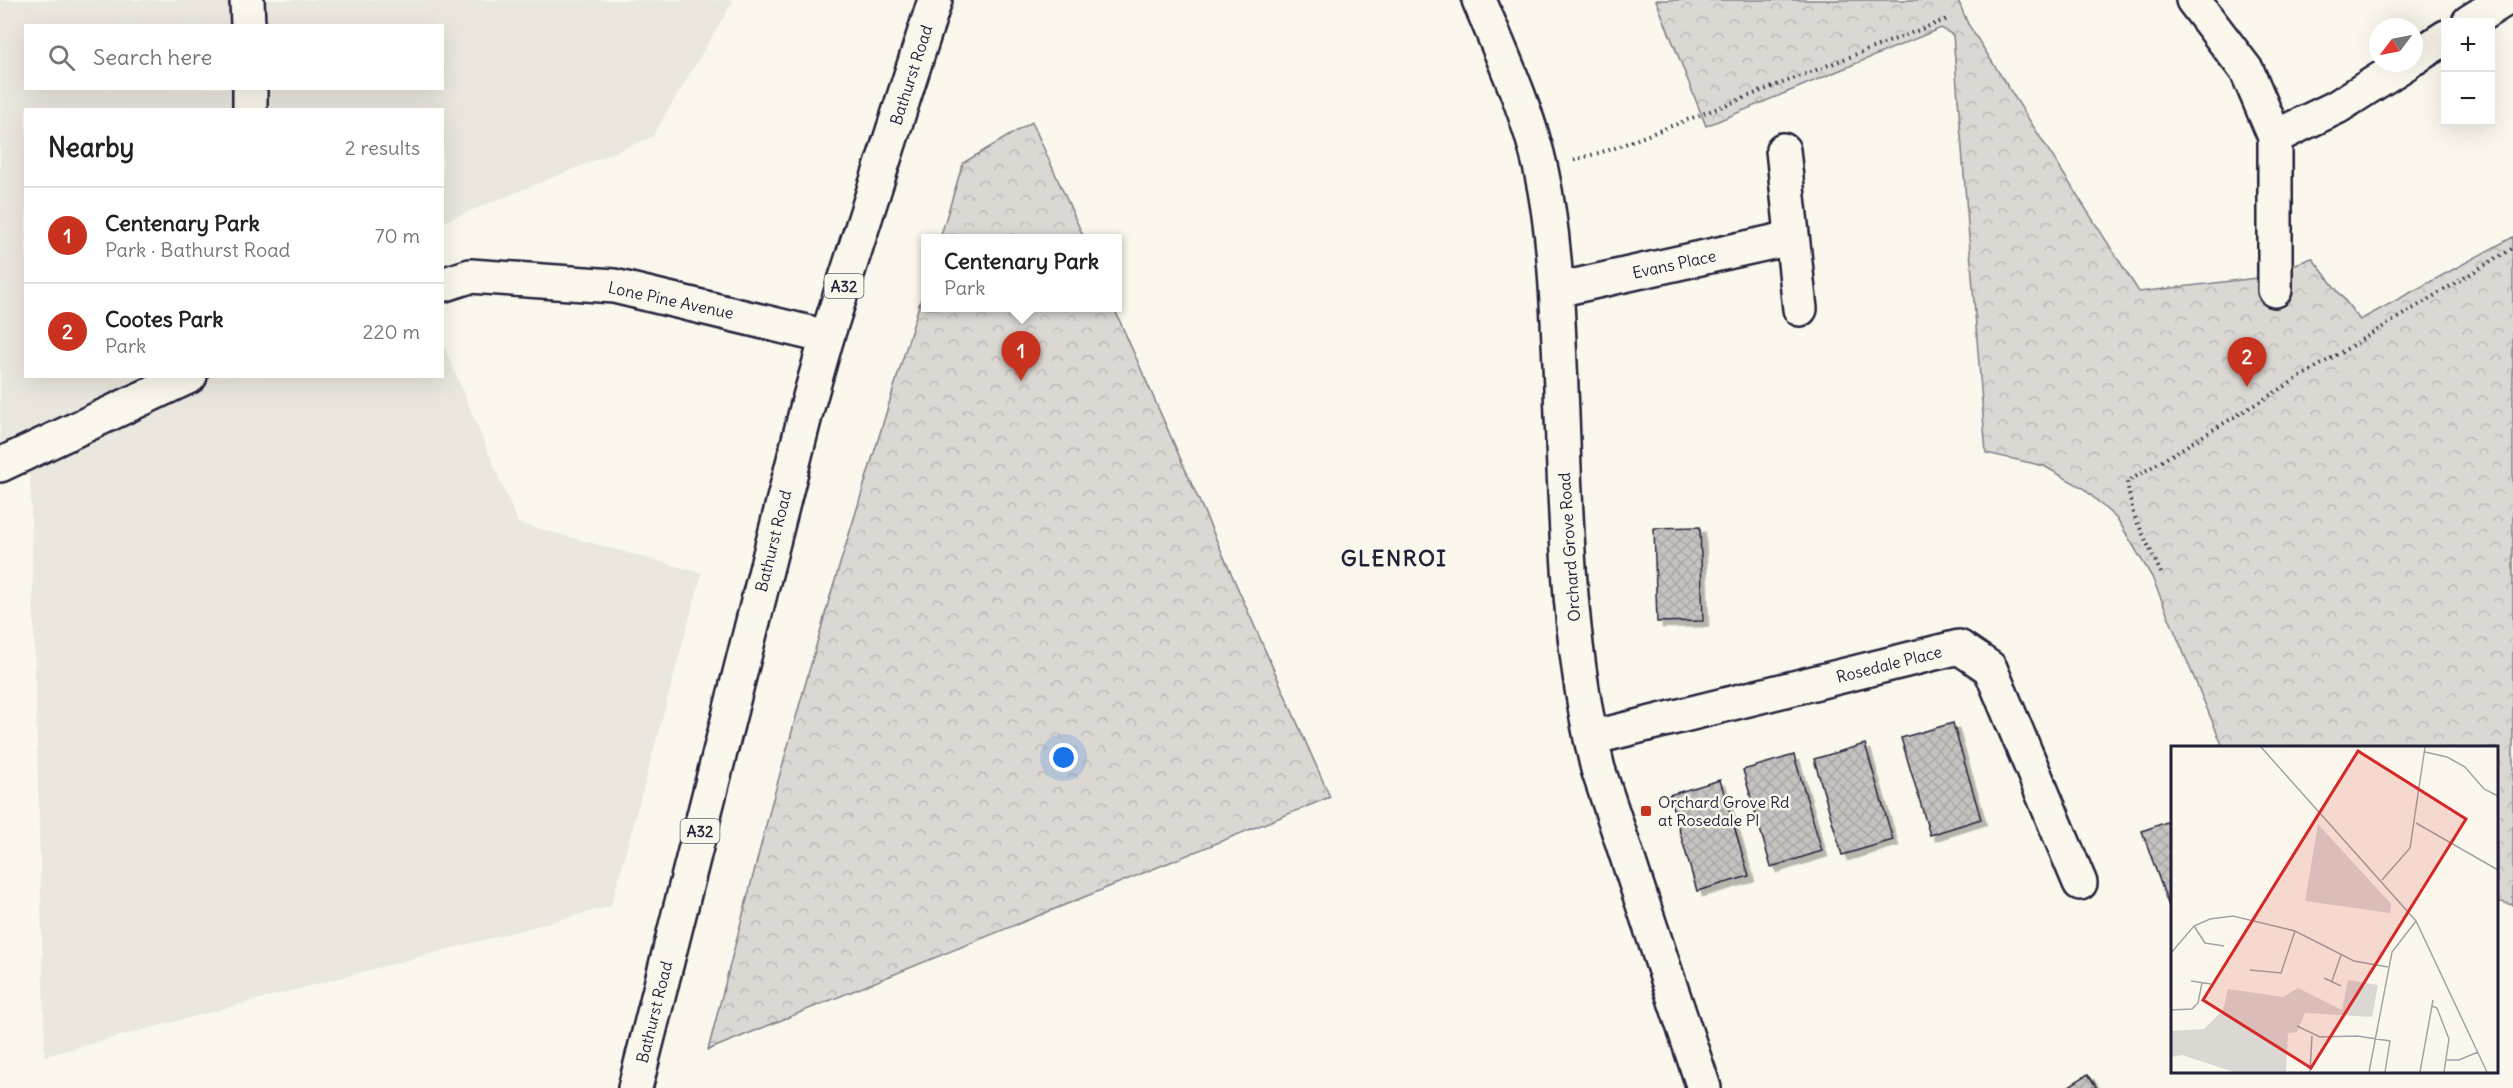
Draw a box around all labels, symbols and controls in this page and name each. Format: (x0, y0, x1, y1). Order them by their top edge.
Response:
north arrow (2369, 18, 2423, 72)
map controls (2441, 18, 2495, 126)
button: + (2441, 18, 2495, 72)
street label: Bathurst Road (885, 22, 937, 128)
search box (24, 24, 444, 90)
icon: search (45, 41, 78, 74)
text: Search here (93, 43, 212, 71)
button: − (2441, 72, 2495, 126)
text: Nearby (48, 131, 134, 164)
text: 2 results (345, 135, 420, 160)
text: Centenary Park (105, 209, 260, 237)
text: 1 (64, 223, 71, 248)
text: 70 m (375, 223, 420, 248)
popup (921, 234, 1122, 312)
text: Park · Bathurst Road (105, 237, 290, 262)
street label: Evans Place (1630, 245, 1718, 283)
text: Centenary Park (944, 247, 1099, 275)
road number: A32 (824, 274, 864, 298)
text: Park (944, 275, 985, 300)
street label: Lone Pine Avenue (606, 277, 736, 323)
text: Cootes Park (105, 305, 224, 333)
text: 2 (62, 319, 73, 344)
text: 220 m (363, 319, 420, 344)
pin: 1 (1002, 332, 1040, 381)
text: Park (105, 333, 146, 358)
pin: 2 (2228, 338, 2266, 387)
street label: Orchard Grove Road (1554, 472, 1584, 622)
street label: Bathurst Road (751, 488, 795, 594)
district label: GLENROI (1341, 544, 1447, 572)
street label: Rosedale Place (1834, 641, 1944, 687)
your location (1049, 743, 1078, 772)
inset map (2171, 746, 2498, 1073)
place label: Orchard Grove Rd at Rosedale Pl (1658, 792, 1789, 830)
marker: Orchard Grove Rd at Rosedale Pl (1639, 804, 1653, 818)
road number: A32 (680, 819, 720, 843)
street label: Bathurst Road (632, 959, 676, 1065)

